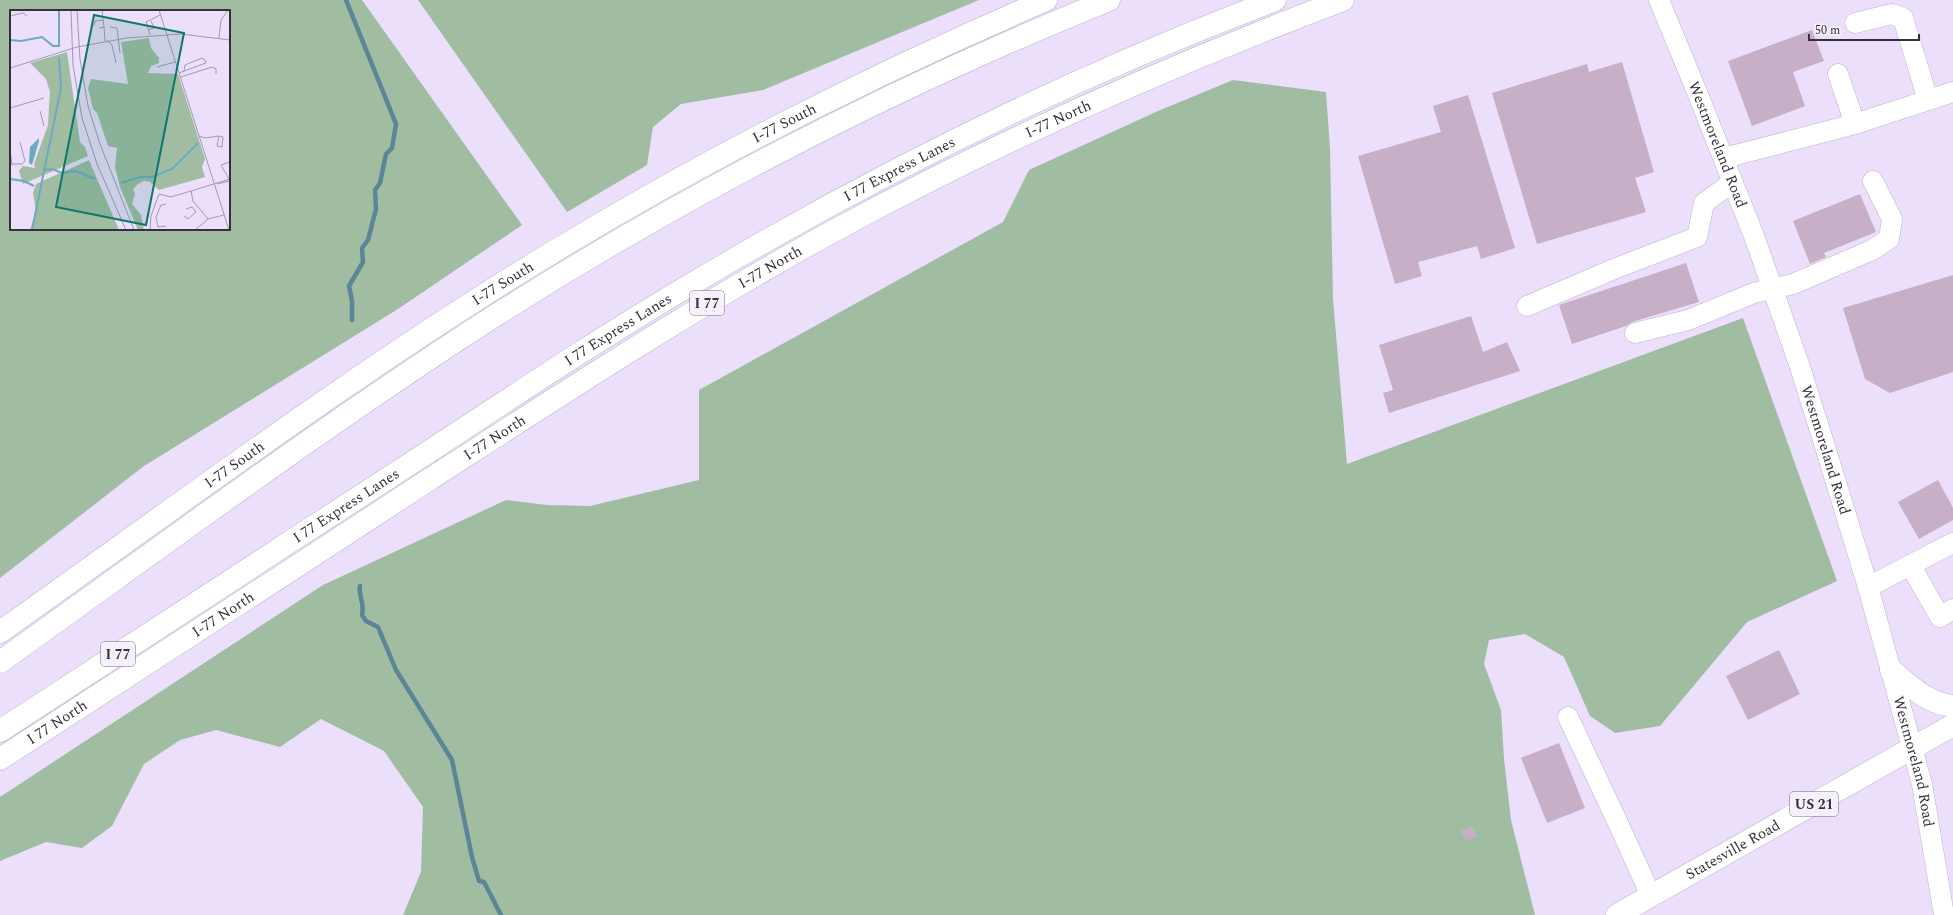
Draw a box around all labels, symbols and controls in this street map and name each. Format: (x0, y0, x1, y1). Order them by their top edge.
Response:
inset map (10, 10, 230, 230)
scale bar (1809, 16, 1919, 42)
text: 50 m (1815, 21, 1840, 40)
street label: Westmoreland Road (1682, 78, 1753, 211)
street label: I-77 North (1021, 94, 1095, 144)
street label: I-77 South (748, 97, 821, 149)
street label: I 77 Express Lanes (839, 131, 959, 208)
street label: I-77 North (734, 240, 807, 295)
street label: I-77 South (468, 255, 539, 312)
street label: I 77 Express Lanes (560, 287, 677, 372)
road number: I 77 (690, 291, 724, 315)
street label: Westmoreland Road (1794, 382, 1856, 517)
street label: I-77 North (459, 409, 531, 466)
street label: I-77 South (200, 435, 270, 494)
street label: I 77 Express Lanes (288, 463, 404, 549)
street label: I-77 North (188, 586, 259, 643)
road number: I 77 (101, 642, 135, 666)
street label: Westmoreland Road (1886, 693, 1940, 829)
street label: I 77 North (22, 694, 92, 751)
road number: US 21 (1790, 792, 1838, 816)
street label: Statesville Road (1681, 814, 1785, 886)

